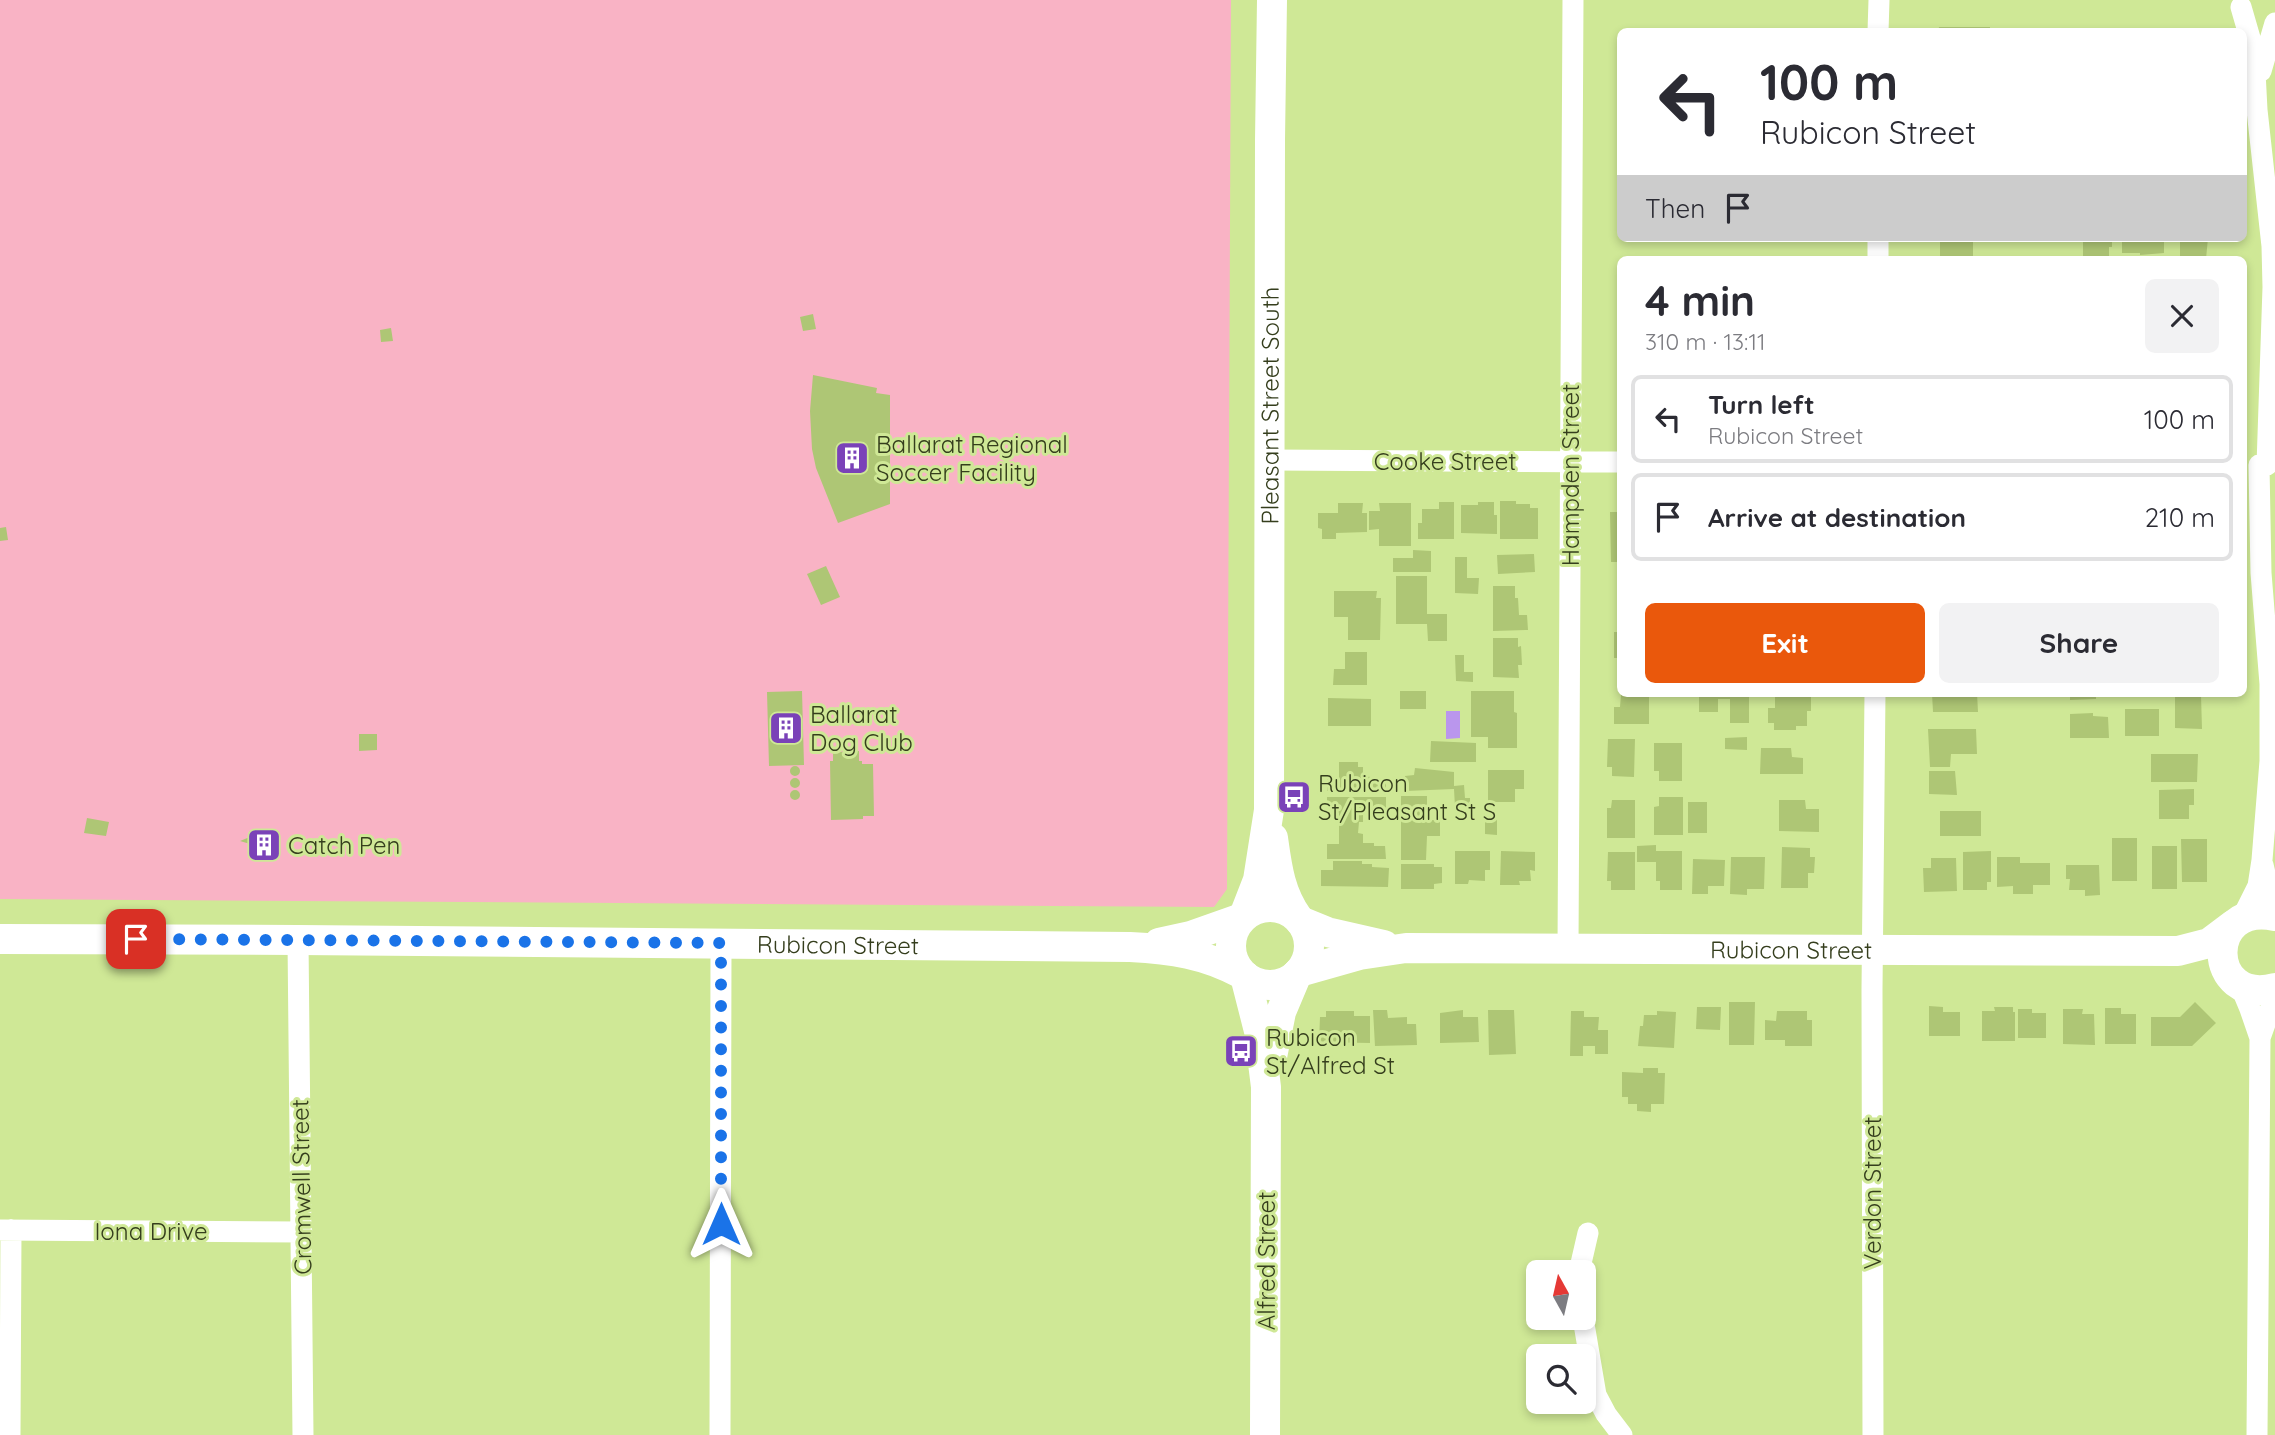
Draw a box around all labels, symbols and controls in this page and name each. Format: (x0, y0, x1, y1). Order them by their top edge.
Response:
text: 100 m (1760, 51, 1898, 112)
icon: left (1645, 56, 1736, 147)
text: Rubicon Street (1760, 112, 1976, 152)
icon: arrive (1719, 189, 1757, 227)
text: Then (1645, 192, 1705, 225)
text: 4 min (1645, 274, 1755, 327)
button: close (2145, 279, 2219, 353)
street label: Pleasant Street South (1254, 286, 1285, 525)
text: 310 m · 13:11 (1645, 327, 1765, 356)
street label: Hampden Street (1555, 384, 1585, 566)
text: Turn left (1708, 388, 1815, 421)
icon: left (1649, 400, 1687, 438)
text: 100 m (2144, 403, 2215, 436)
text: Rubicon Street (1708, 421, 1863, 450)
place label: Ballarat Regional Soccer Facility (876, 429, 1068, 487)
building icon: Ballarat Regional Soccer Facility (833, 439, 871, 477)
street label: Cooke Street (1374, 446, 1516, 476)
icon: arrive (1649, 498, 1687, 536)
text: Arrive at destination (1708, 501, 1966, 534)
text: 210 m (2145, 501, 2215, 534)
button: Exit (1645, 603, 1925, 683)
button: Share (1939, 603, 2219, 683)
place label: Ballarat Dog Club (810, 699, 913, 757)
building icon: Ballarat Dog Club (767, 709, 805, 747)
place label: Rubicon St/Pleasant St S (1318, 768, 1496, 826)
bus stop icon: Rubicon St/Pleasant St S (1275, 778, 1313, 816)
building icon: Catch Pen (245, 826, 283, 864)
place label: Catch Pen (288, 830, 400, 860)
pin (106, 909, 166, 969)
icon: arrive (117, 920, 155, 958)
street label: Rubicon Street (757, 929, 919, 960)
street label: Rubicon Street (1710, 934, 1872, 965)
place label: Rubicon St/Alfred St (1266, 1022, 1395, 1080)
bus stop icon: Rubicon St/Alfred St (1222, 1032, 1260, 1070)
street label: Cromwell Street (284, 1099, 318, 1275)
street label: Verdon Street (1857, 1117, 1887, 1269)
position arrow (684, 1187, 758, 1261)
street label: Alfred Street (1251, 1192, 1281, 1330)
street label: Iona Drive (94, 1216, 208, 1246)
north arrow (1526, 1260, 1596, 1330)
map controls (1526, 1260, 1596, 1414)
button: search (1526, 1344, 1596, 1414)

